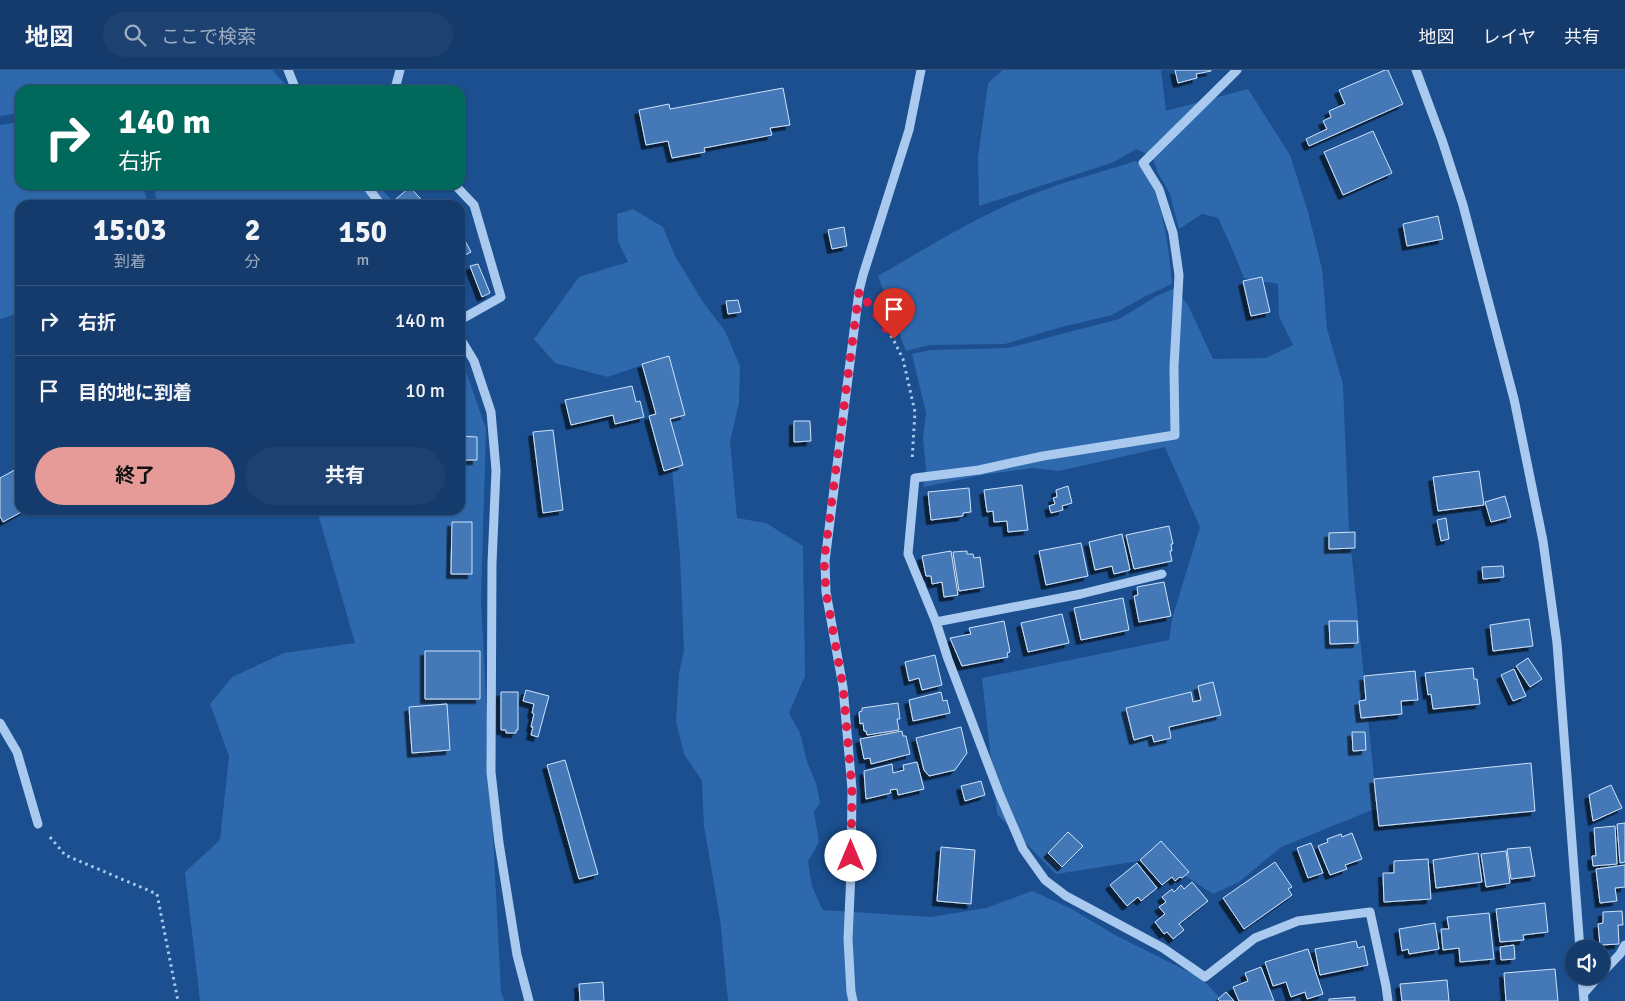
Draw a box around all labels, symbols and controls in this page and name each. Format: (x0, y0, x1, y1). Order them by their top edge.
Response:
search box (103, 12, 453, 57)
icon: search (121, 21, 149, 49)
text: 地図 (25, 22, 73, 52)
text: ここで検索 (161, 25, 256, 49)
text: 地図 (1419, 26, 1455, 48)
text: レイヤ (1483, 26, 1536, 48)
text: 共有 (1564, 26, 1600, 48)
text: 140 m (118, 100, 211, 143)
icon: right (35, 105, 100, 170)
text: 右折 (118, 148, 162, 175)
text: 15:03 (93, 212, 167, 249)
text: 2 (244, 212, 261, 249)
text: 150 (338, 214, 387, 251)
text: m (356, 250, 369, 270)
text: 到着 (114, 252, 146, 272)
text: 分 (244, 252, 261, 272)
pin (873, 288, 915, 339)
icon: arrive (880, 295, 908, 323)
icon: right (35, 307, 63, 335)
text: 140 m (395, 309, 445, 333)
text: 右折 (78, 311, 116, 335)
icon: arrive (35, 377, 63, 405)
text: 10 m (405, 379, 445, 403)
text: 目的地に到着 (78, 381, 192, 405)
button: 終了 (35, 447, 235, 505)
button: 共有 (245, 447, 445, 505)
position arrow (824, 829, 876, 881)
map controls (1565, 940, 1610, 985)
button: sound (1565, 940, 1610, 985)

